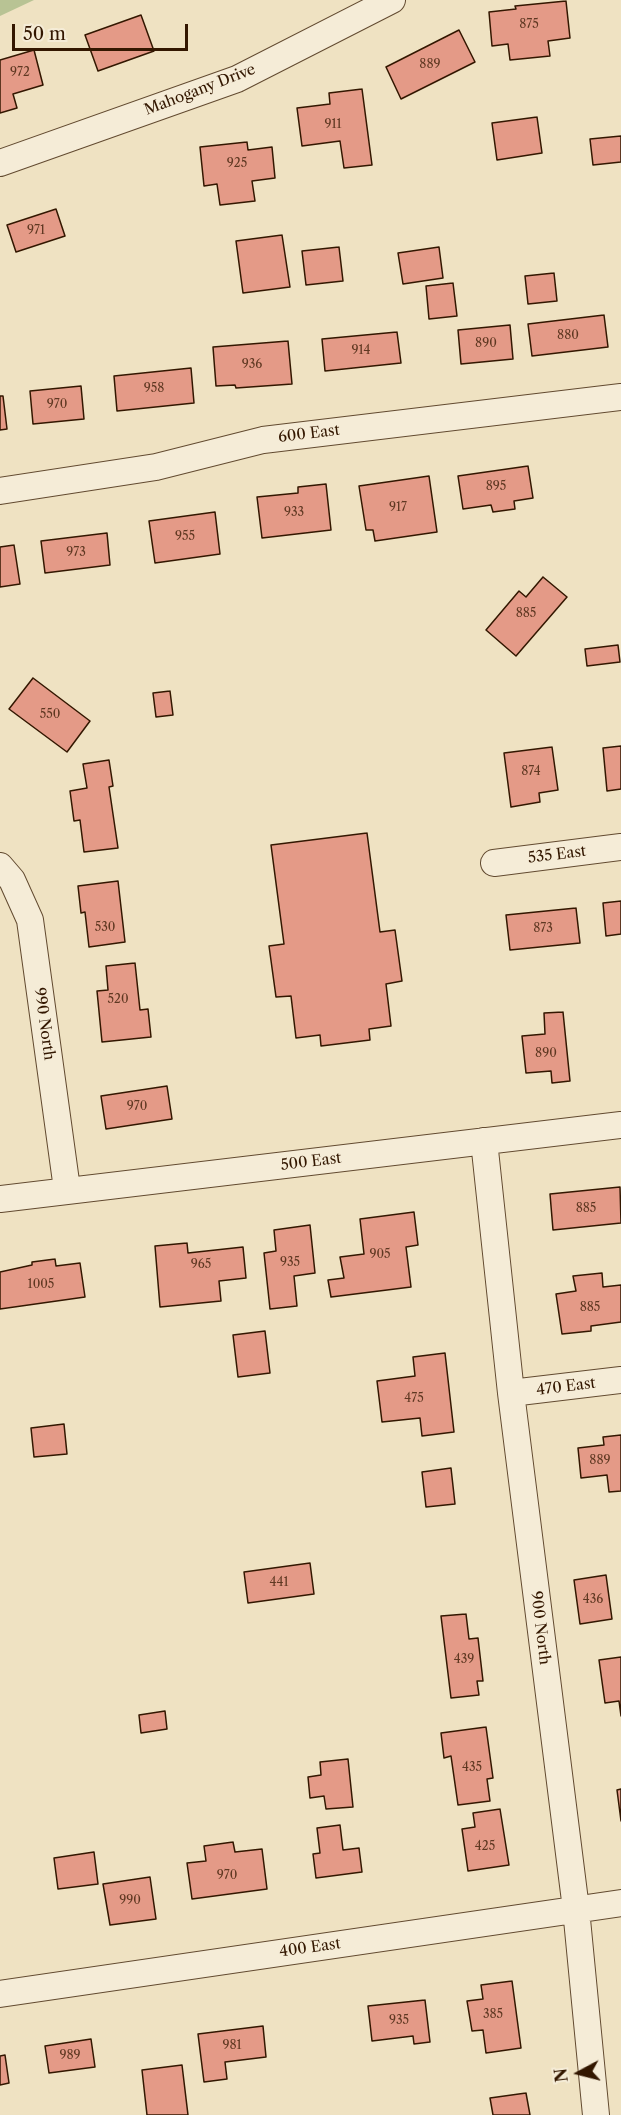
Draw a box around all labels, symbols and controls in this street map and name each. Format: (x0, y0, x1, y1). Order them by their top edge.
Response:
scale bar (15, 12, 190, 50)
house number: 875 (519, 18, 539, 32)
text: 50 m (23, 23, 66, 45)
house number: 889 (419, 58, 441, 72)
street label: Mahogany Drive (142, 61, 258, 119)
house number: 972 (10, 66, 30, 80)
house number: 911 (324, 118, 342, 132)
house number: 925 (227, 157, 247, 171)
house number: 971 (27, 224, 45, 238)
house number: 880 (557, 329, 579, 343)
house number: 890 (475, 337, 497, 351)
house number: 914 (351, 344, 371, 358)
house number: 936 (242, 358, 262, 372)
house number: 958 (144, 382, 164, 396)
house number: 970 (47, 398, 67, 412)
street label: 600 East (277, 421, 341, 447)
house number: 895 (486, 480, 506, 494)
house number: 917 (389, 501, 407, 515)
house number: 933 (284, 506, 304, 520)
house number: 955 (175, 530, 195, 544)
house number: 973 (66, 546, 86, 560)
house number: 885 (516, 607, 536, 621)
house number: 550 (40, 708, 60, 722)
house number: 874 (521, 765, 541, 779)
street label: 535 East (527, 842, 587, 868)
house number: 530 (95, 921, 115, 935)
house number: 873 (533, 922, 553, 936)
street label: 990 North (30, 986, 58, 1062)
house number: 520 (107, 993, 129, 1007)
house number: 890 (535, 1047, 557, 1061)
house number: 970 (127, 1100, 147, 1114)
street label: 500 East (280, 1149, 342, 1175)
house number: 885 (576, 1202, 596, 1216)
house number: 905 (369, 1248, 391, 1262)
house number: 935 (280, 1256, 300, 1270)
house number: 965 (191, 1258, 211, 1272)
house number: 1005 (28, 1278, 54, 1292)
house number: 885 (580, 1301, 600, 1315)
street label: 470 East (535, 1374, 597, 1400)
house number: 475 (404, 1392, 424, 1406)
house number: 889 (589, 1454, 611, 1468)
house number: 441 (270, 1576, 288, 1590)
street label: 900 North (527, 1590, 553, 1666)
house number: 436 (583, 1593, 603, 1607)
house number: 439 (454, 1653, 474, 1667)
house number: 435 (462, 1761, 482, 1775)
house number: 425 (475, 1840, 495, 1854)
house number: 970 (217, 1869, 237, 1883)
house number: 990 (119, 1894, 141, 1908)
street label: 400 East (278, 1935, 342, 1961)
house number: 385 (483, 2008, 503, 2022)
house number: 935 (389, 2014, 409, 2028)
house number: 981 (222, 2039, 242, 2053)
north arrow (549, 2043, 609, 2103)
house number: 989 (59, 2049, 81, 2063)
text: N (550, 2067, 572, 2083)

